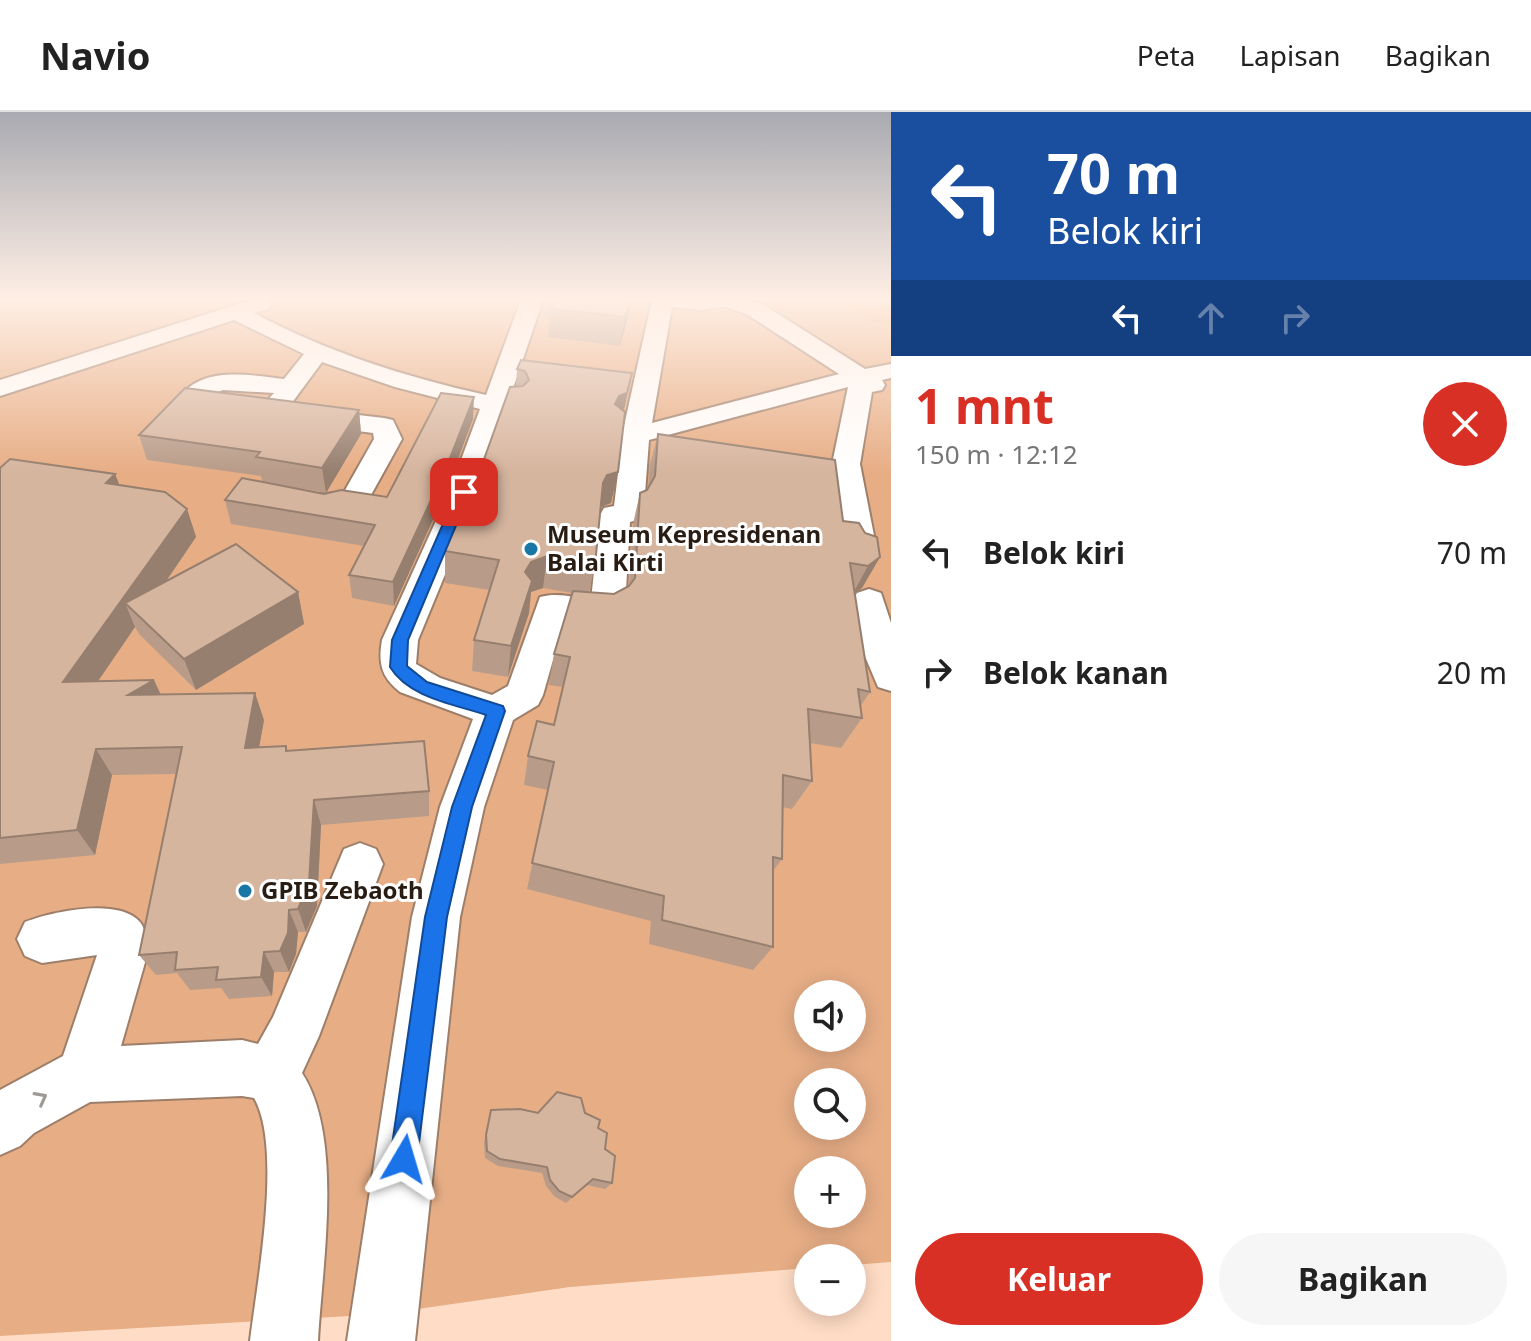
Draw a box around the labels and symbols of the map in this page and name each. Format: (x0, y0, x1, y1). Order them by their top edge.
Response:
pin (430, 458, 498, 526)
place label: Museum Kepresidenan Balai Kirti (547, 517, 821, 578)
marker: Museum Kepresidenan Balai Kirti (522, 540, 540, 558)
place label: GPIB Zebaoth (261, 873, 424, 906)
marker: GPIB Zebaoth (236, 882, 254, 900)
one-way arrow (33, 1093, 47, 1108)
position arrow (362, 1117, 446, 1201)

